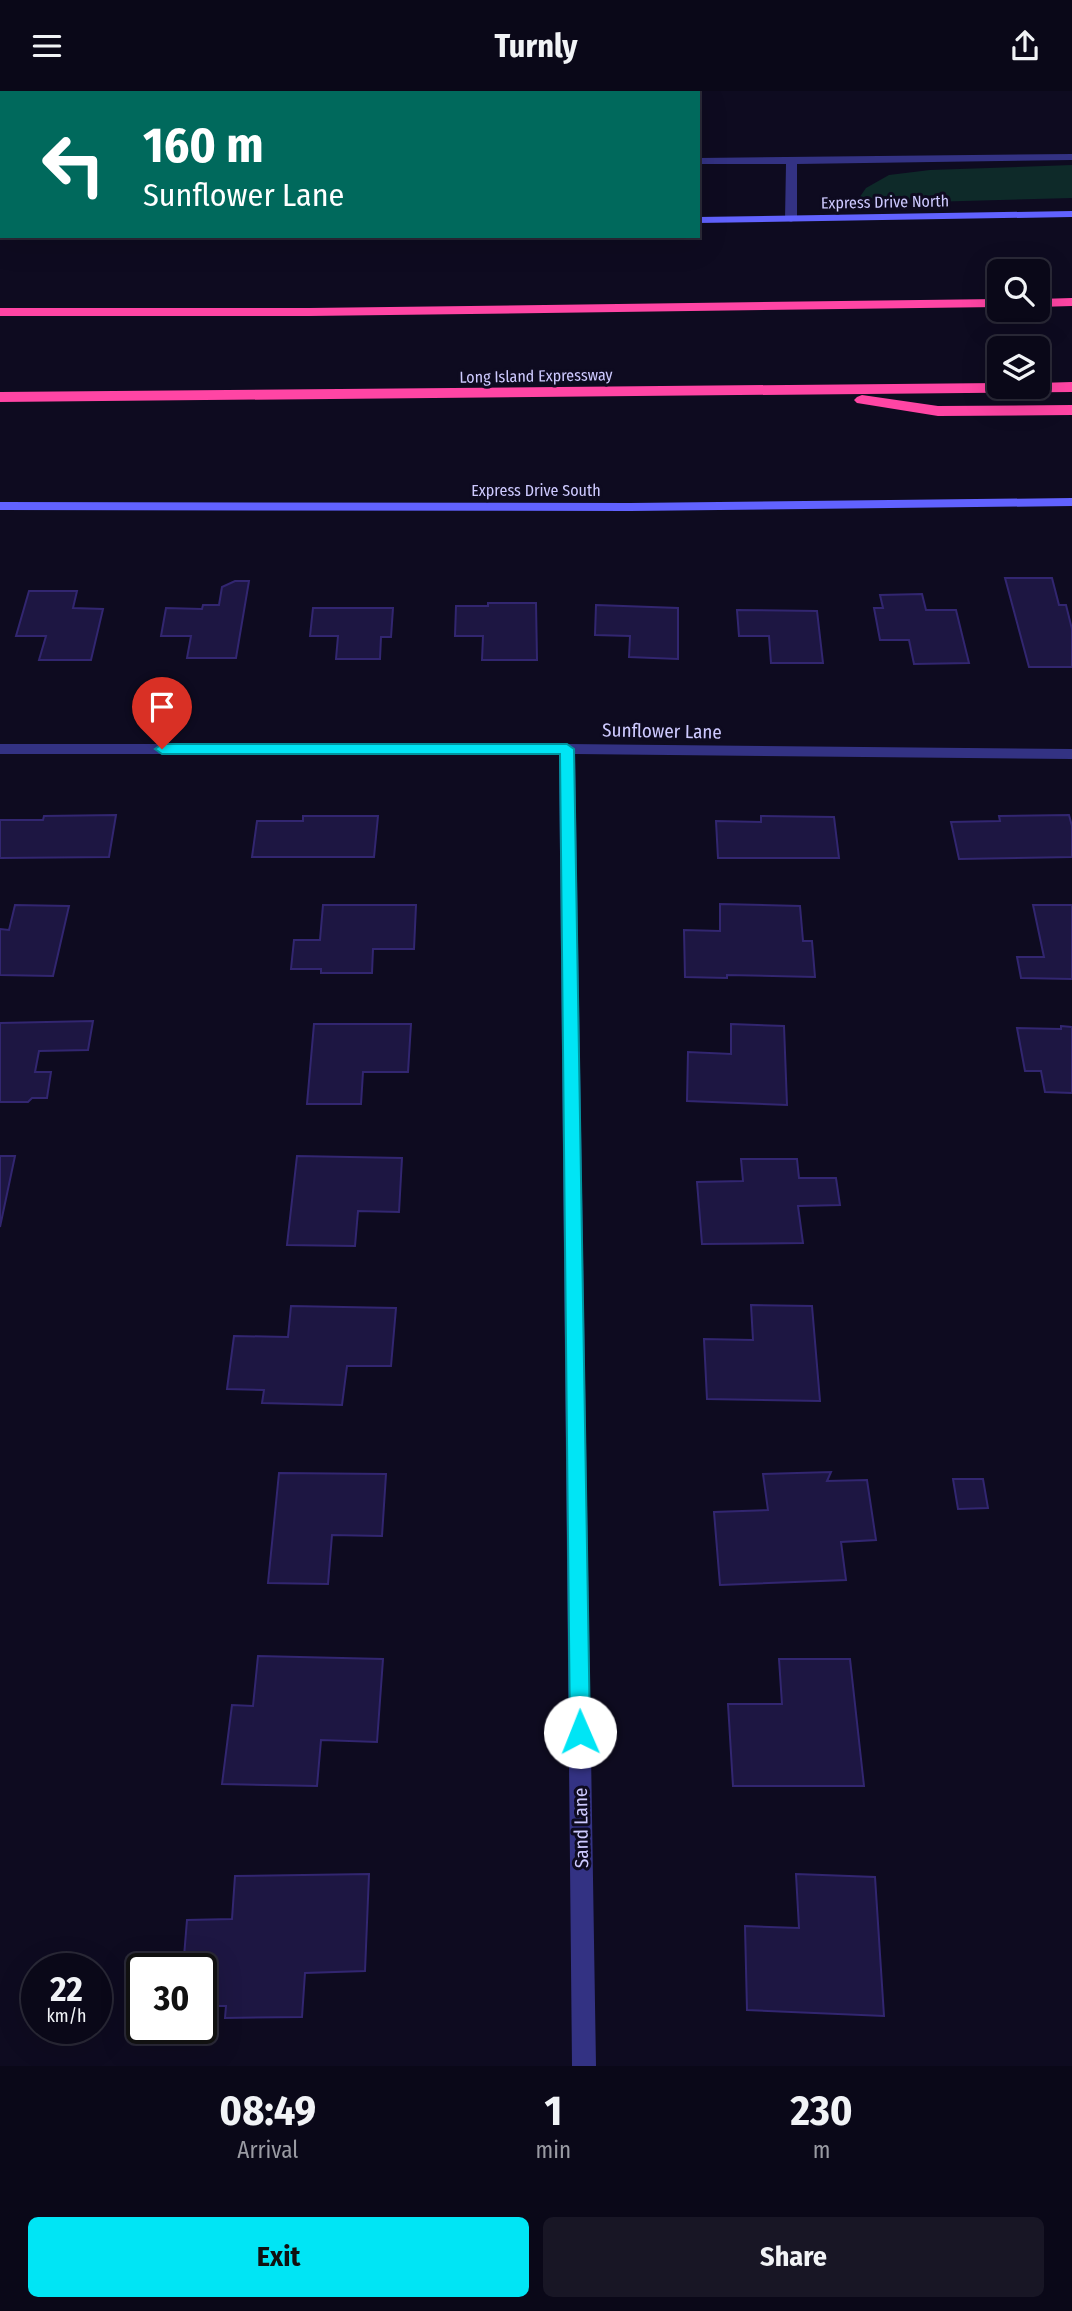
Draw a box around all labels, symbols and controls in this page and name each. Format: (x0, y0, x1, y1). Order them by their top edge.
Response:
icon: menu (28, 27, 66, 65)
text: Turnly (494, 27, 578, 65)
icon: share (1006, 27, 1044, 65)
text: 160 m (143, 116, 264, 175)
icon: left (28, 119, 119, 210)
text: Sunflower Lane (143, 176, 344, 214)
street label: Express Drive North (821, 191, 949, 213)
map controls (987, 259, 1050, 399)
button: search (987, 259, 1050, 322)
button: layers (987, 336, 1050, 399)
street label: Long Island Expressway (459, 365, 614, 387)
street label: Express Drive South (471, 481, 601, 500)
pin (132, 677, 192, 749)
icon: arrive (143, 688, 181, 726)
street label: Sunflower Lane (602, 718, 722, 744)
position arrow (543, 1695, 617, 1769)
street label: Sand Lane (569, 1788, 593, 1868)
speed limit sign: 30 (126, 1953, 217, 2044)
text: 22 (50, 1968, 83, 2010)
text: km/h (46, 2005, 87, 2027)
text: 08:49 (219, 2086, 316, 2136)
text: 1 (545, 2086, 562, 2136)
text: 230 (790, 2086, 853, 2136)
text: Arrival (237, 2136, 298, 2164)
text: min (536, 2136, 571, 2164)
text: m (813, 2136, 830, 2164)
button: Exit (28, 2217, 529, 2297)
button: Share (543, 2217, 1044, 2297)

